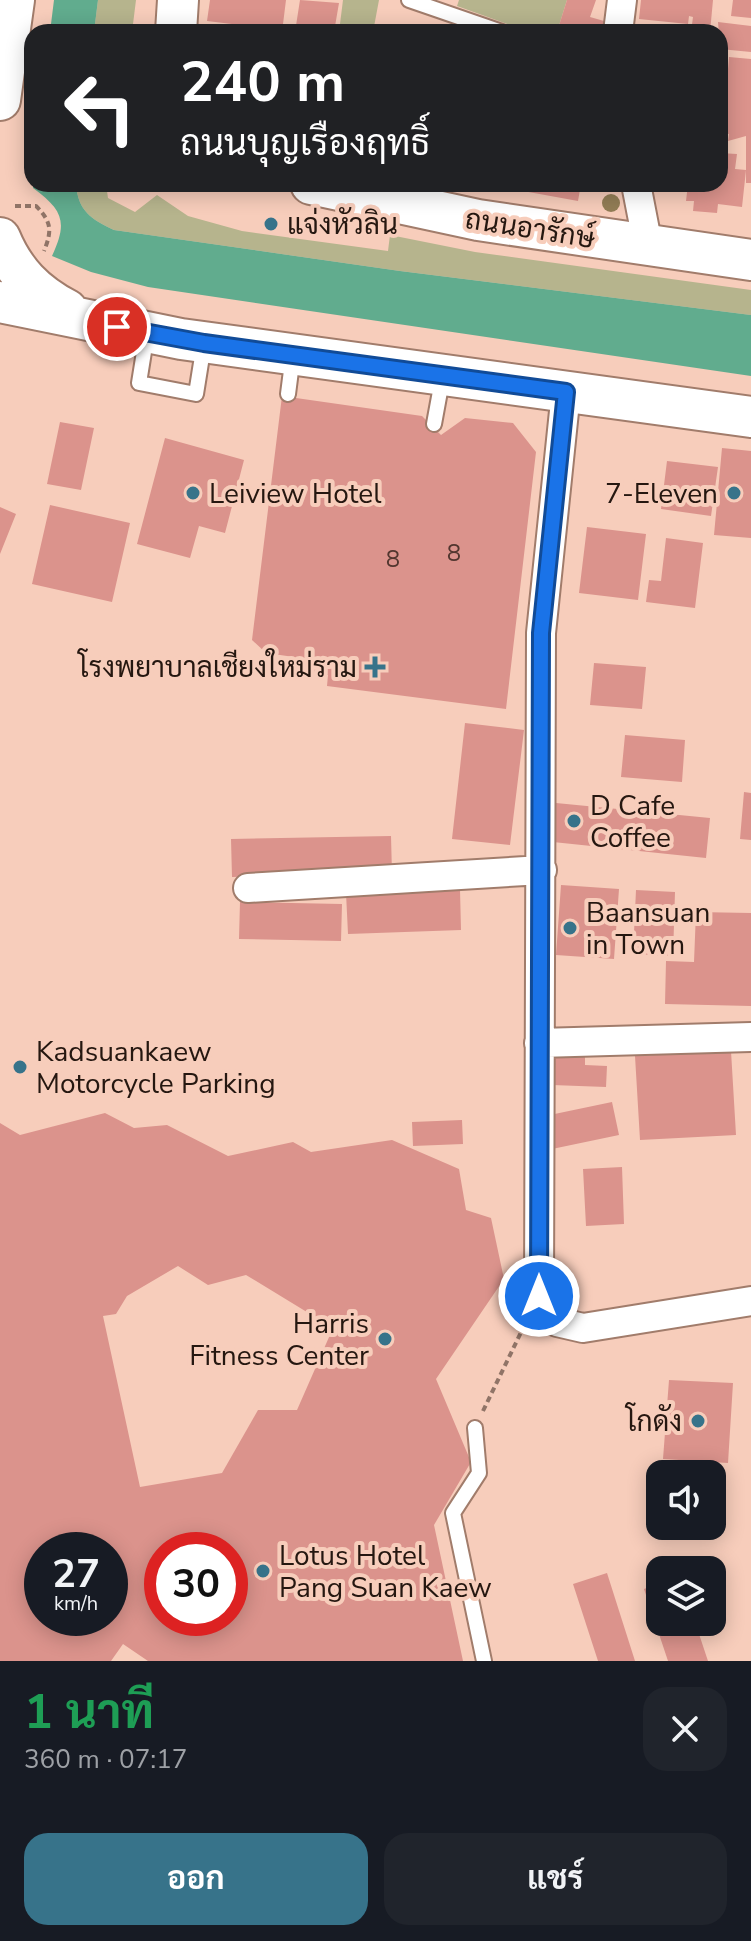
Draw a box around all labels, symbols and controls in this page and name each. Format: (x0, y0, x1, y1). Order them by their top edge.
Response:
text: 240 m (180, 44, 345, 121)
icon: left (48, 56, 152, 160)
text: ถนนบุญเรืองฤทธิ์ (180, 119, 430, 168)
street label: ถนนอารักษ์ (462, 199, 598, 258)
place label: แจ่งหัวลิน (287, 206, 398, 244)
marker: แจ่งหัวลิน (262, 215, 280, 233)
pin (83, 293, 151, 361)
icon: arrive (95, 305, 139, 349)
place label: Leiview Hotel (209, 475, 382, 513)
place label: 7-Eleven (605, 475, 718, 513)
marker: Leiview Hotel (184, 484, 202, 502)
marker: 7-Eleven (725, 484, 743, 502)
house number: 8 (447, 537, 461, 569)
house number: 8 (386, 543, 400, 575)
place label: โรงพยาบาลเชียงใหม่ราม (76, 648, 357, 687)
marker: โรงพยาบาลเชียงใหม่ราม (364, 656, 386, 678)
place label: D Cafe Coffee (590, 787, 675, 857)
marker: D Cafe Coffee (565, 812, 583, 830)
place label: Baansuan in Town (586, 894, 710, 964)
marker: Baansuan in Town (561, 919, 579, 937)
place label: Kadsuankaew Motorcycle Parking (36, 1033, 276, 1103)
marker: Kadsuankaew Motorcycle Parking (11, 1058, 29, 1076)
position arrow (497, 1254, 581, 1338)
place label: Harris Fitness Center (189, 1305, 369, 1375)
marker: Harris Fitness Center (376, 1330, 394, 1348)
place label: โกดัง (624, 1402, 682, 1441)
marker: โกดัง (689, 1412, 707, 1430)
map controls (646, 1460, 726, 1636)
button: sound (646, 1460, 726, 1540)
speed limit sign: 30 (144, 1532, 248, 1636)
place label: Lotus Hotel Pang Suan Kaew (279, 1537, 492, 1607)
text: 27 (52, 1547, 100, 1601)
button: layers (646, 1556, 726, 1636)
marker: Lotus Hotel Pang Suan Kaew (254, 1562, 272, 1580)
text: km/h (54, 1590, 98, 1617)
text: 1 นาที (24, 1679, 154, 1745)
button: close (643, 1687, 727, 1771)
text: 360 m · 07:17 (24, 1742, 187, 1777)
button: ออก (24, 1833, 368, 1925)
button: แชร์ (384, 1833, 727, 1925)

